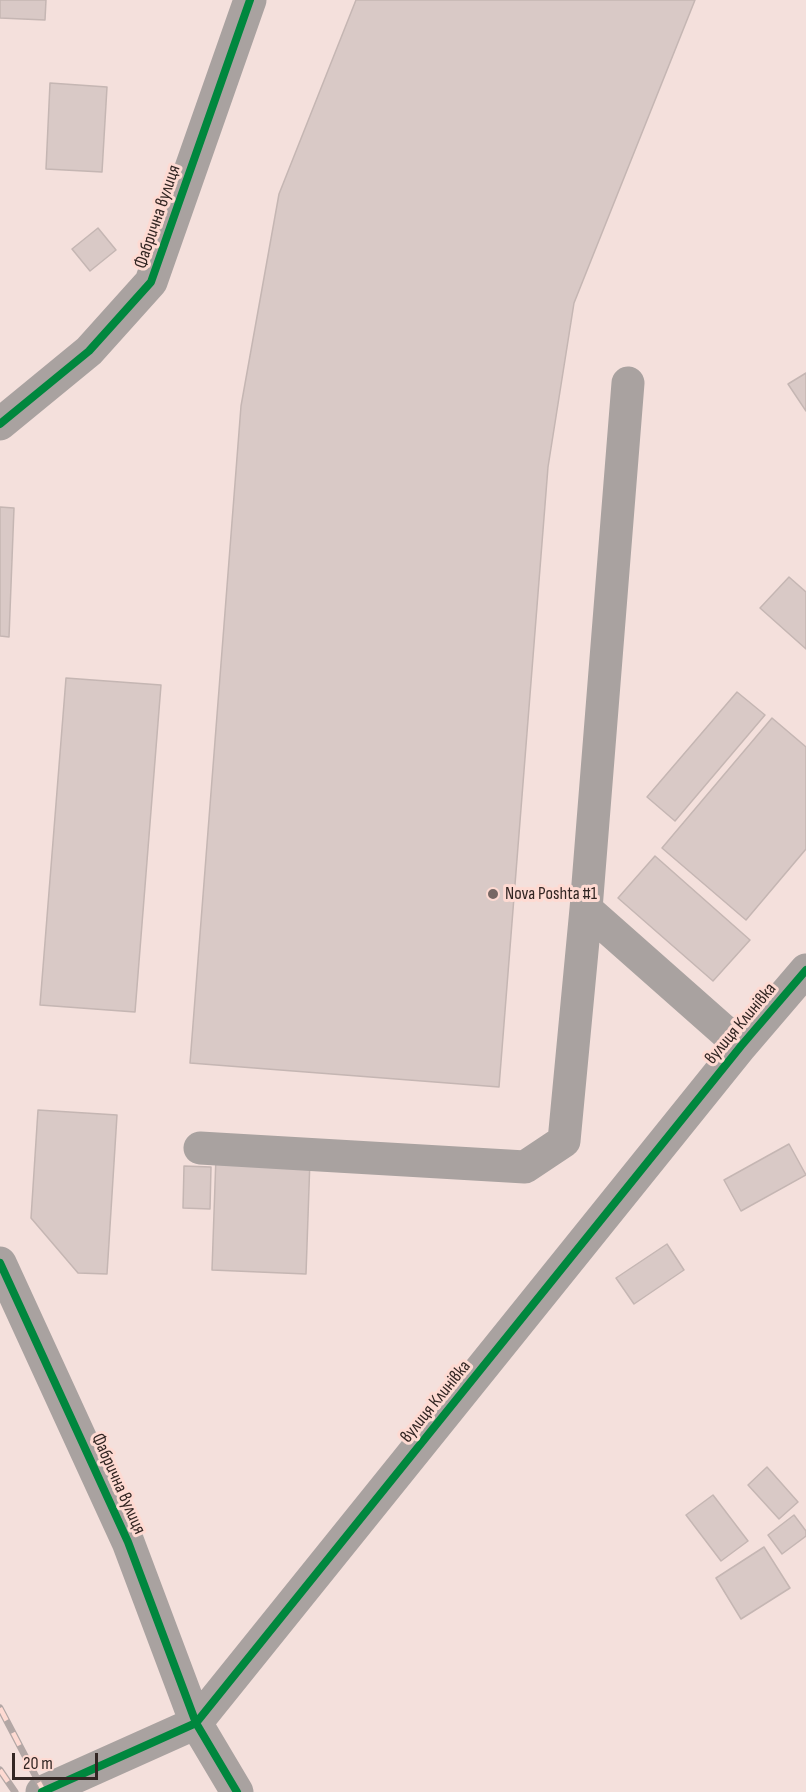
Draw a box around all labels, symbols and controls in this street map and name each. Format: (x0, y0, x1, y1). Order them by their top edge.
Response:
street label: Фабрична вулиця (130, 162, 186, 272)
place label: Nova Poshta #1 (505, 883, 597, 905)
marker: Nova Poshta #1 (486, 887, 500, 901)
street label: вулиця Клинівка (701, 979, 781, 1069)
street label: вулиця Клинівка (396, 1356, 476, 1448)
street label: Фабрична вулиця (86, 1430, 150, 1538)
scale bar (15, 1741, 100, 1779)
text: 20 m (23, 1753, 53, 1774)

